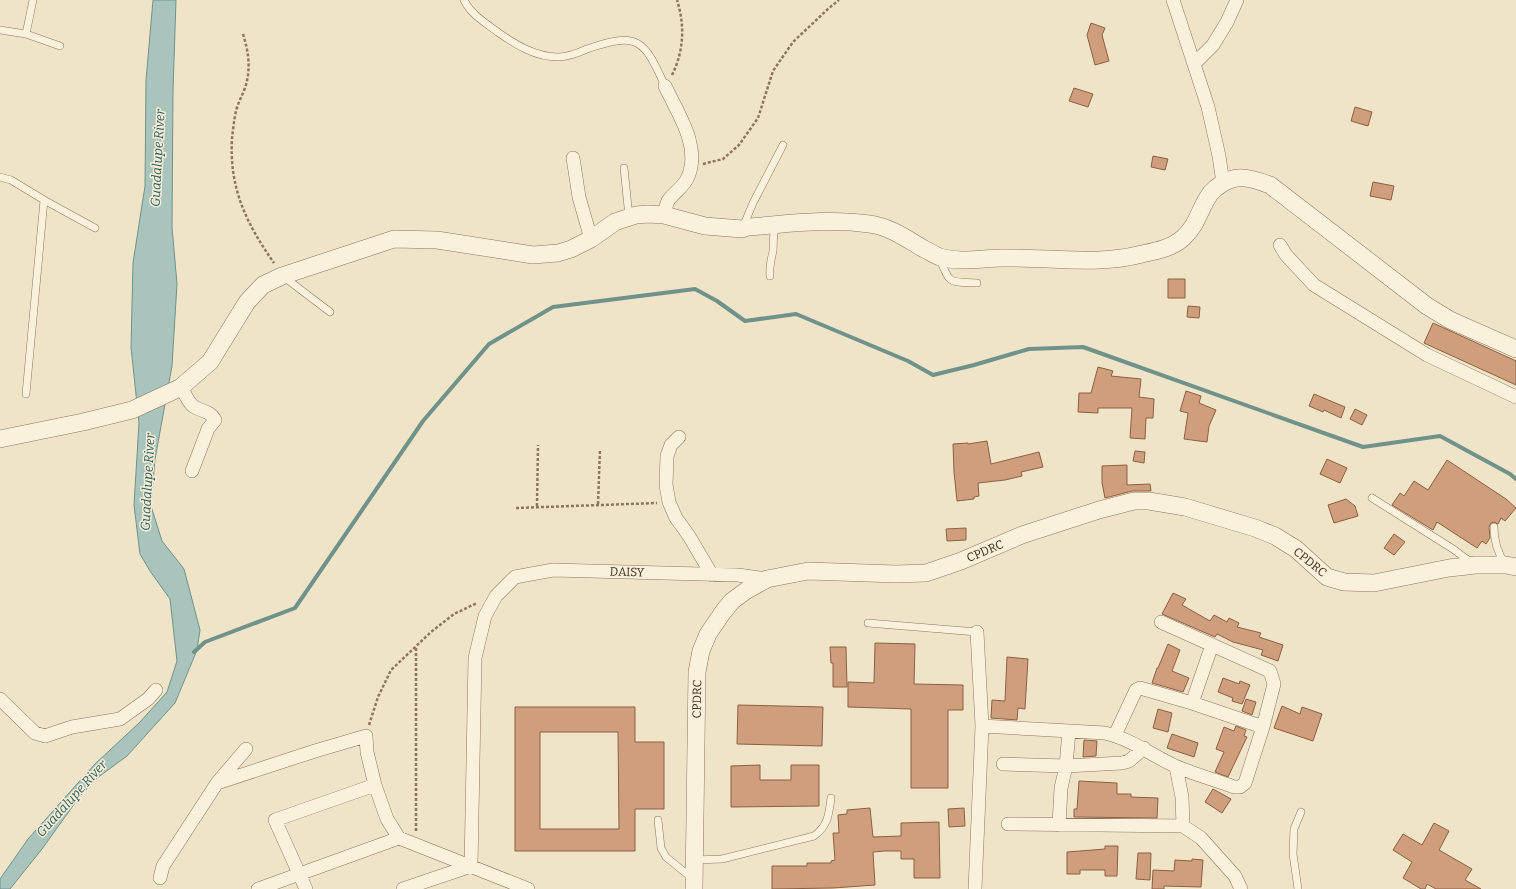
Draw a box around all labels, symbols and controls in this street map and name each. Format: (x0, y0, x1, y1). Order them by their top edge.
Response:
water label: Guadalupe River (147, 108, 168, 207)
water label: Guadalupe River (137, 432, 158, 531)
street label: CPDRC (964, 537, 1006, 565)
street label: CPDRC (1291, 544, 1330, 580)
street label: DAISY (609, 564, 645, 580)
street label: CPDRC (690, 679, 704, 718)
water label: Guadalupe River (33, 756, 110, 840)

